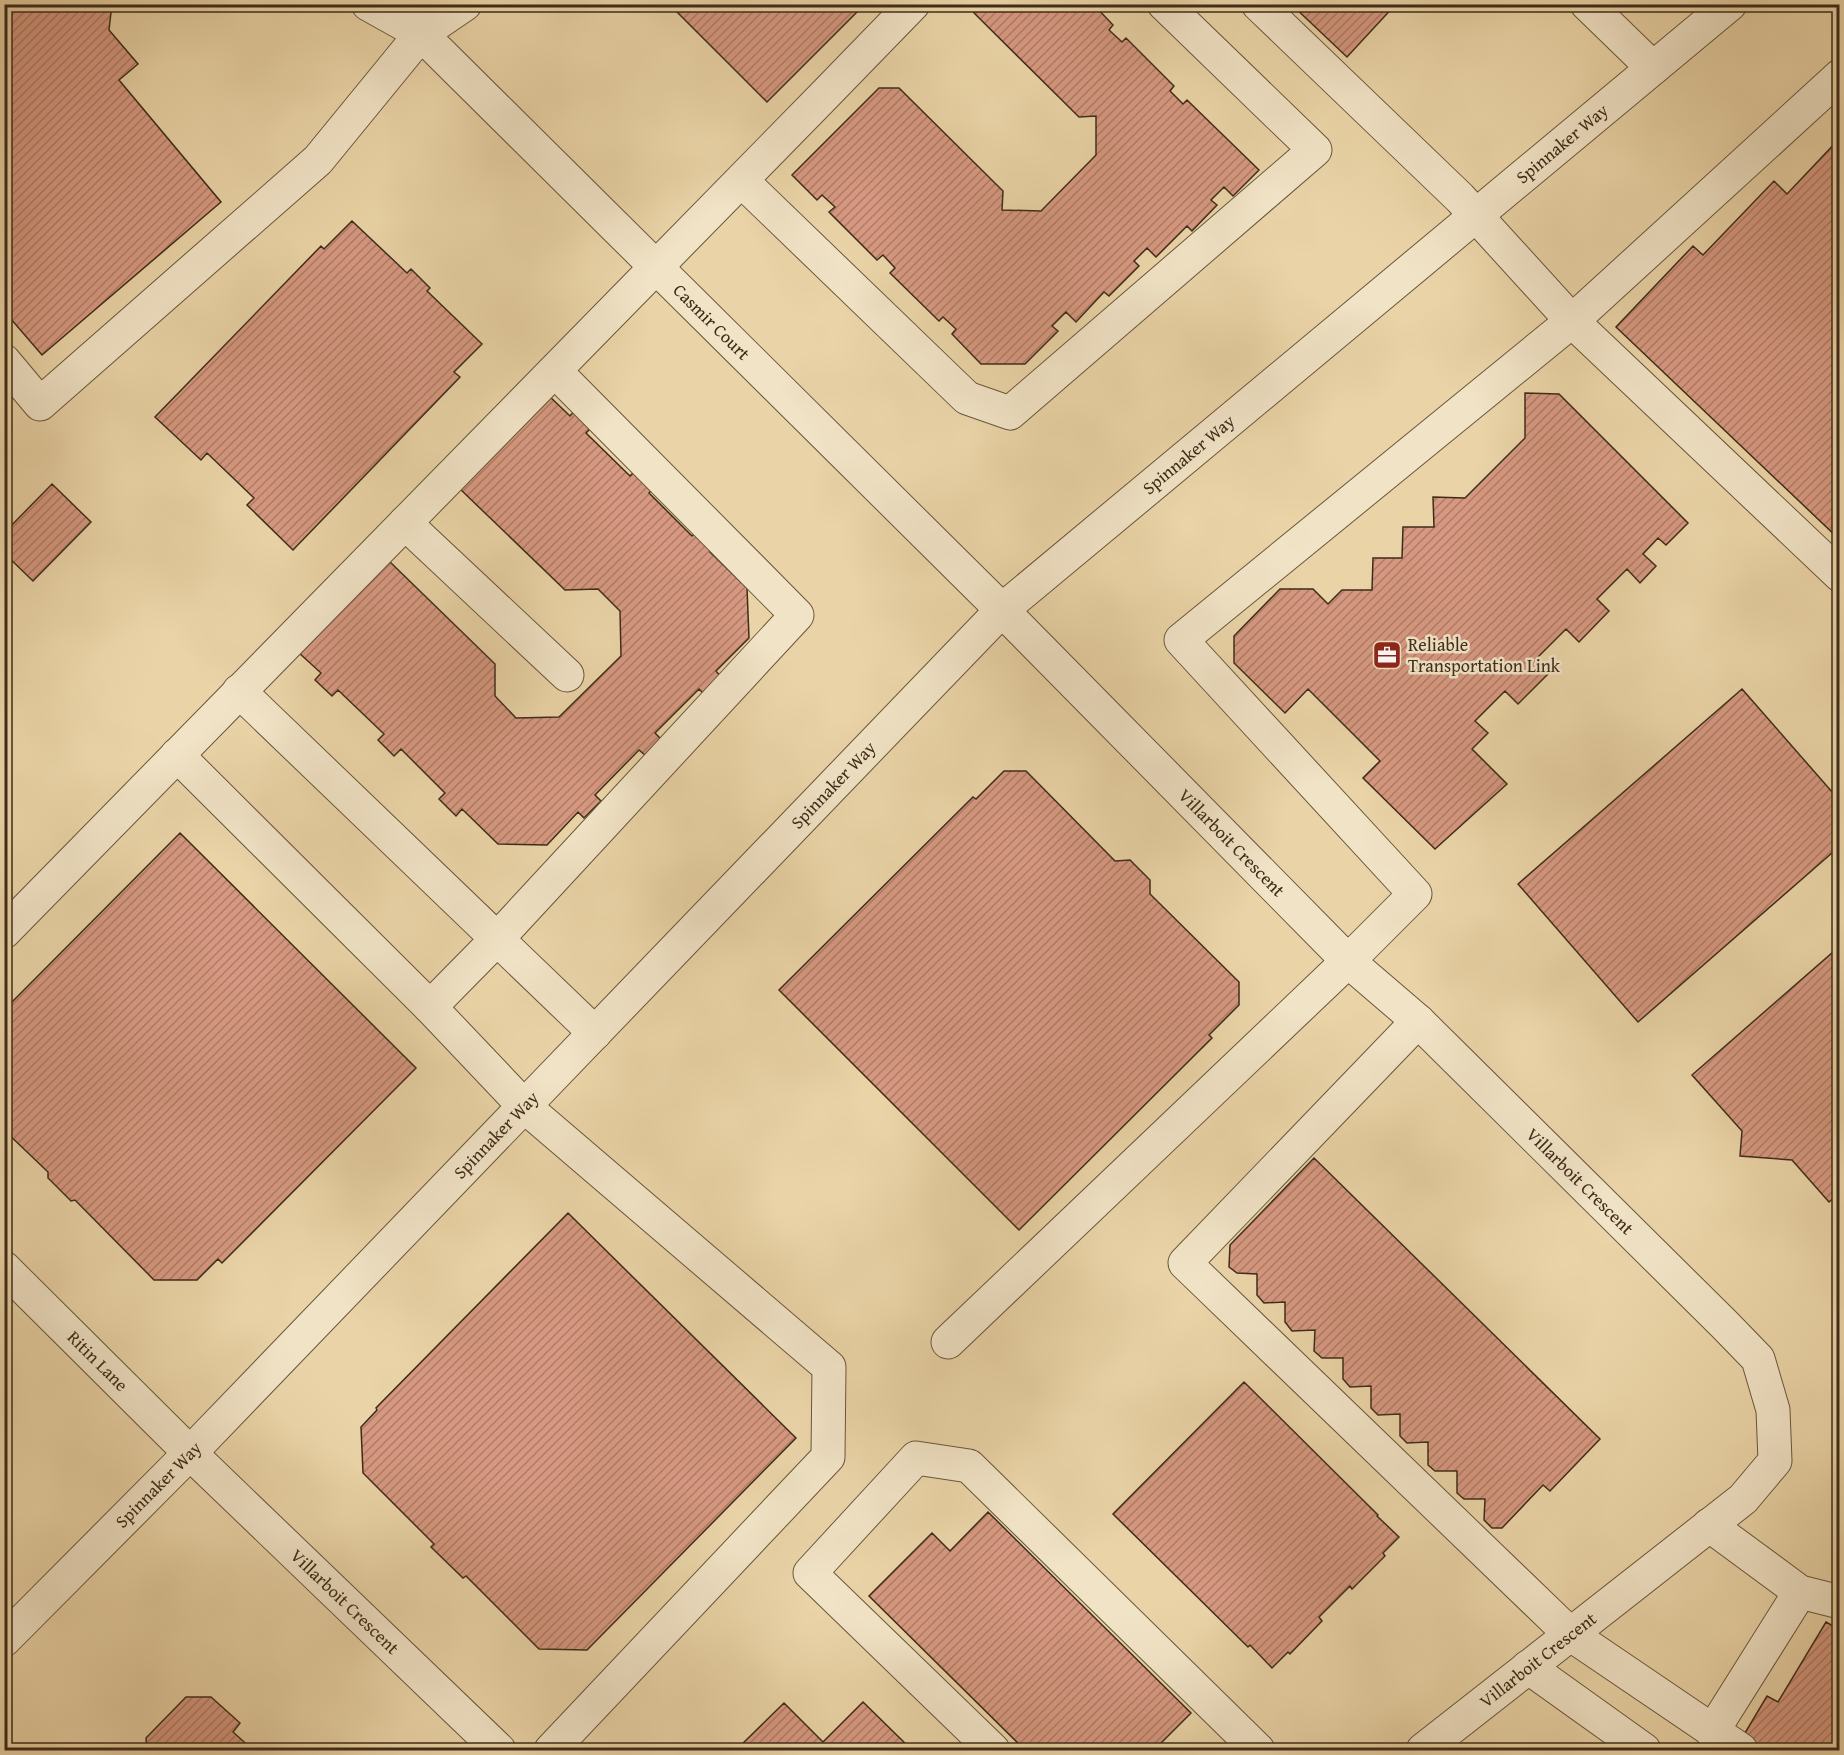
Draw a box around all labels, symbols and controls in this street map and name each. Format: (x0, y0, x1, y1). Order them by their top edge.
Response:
street label: Spinnaker Way (1510, 97, 1614, 190)
street label: Casmir Court (667, 277, 757, 367)
street label: Spinnaker Way (1136, 408, 1240, 501)
place label: Reliable Transportation Link (1408, 631, 1561, 679)
office icon: Reliable Transportation Link (1371, 639, 1403, 671)
street label: Spinnaker Way (784, 735, 882, 835)
street label: Villarboit Crescent (1172, 782, 1292, 903)
street label: Spinnaker Way (447, 1085, 545, 1185)
street label: Villarboit Crescent (1520, 1121, 1641, 1241)
street label: Ritin Lane (61, 1324, 135, 1397)
street label: Spinnaker Way (109, 1435, 208, 1534)
street label: Villarboit Crescent (284, 1542, 406, 1661)
street label: Villarboit Crescent (1473, 1605, 1603, 1714)

